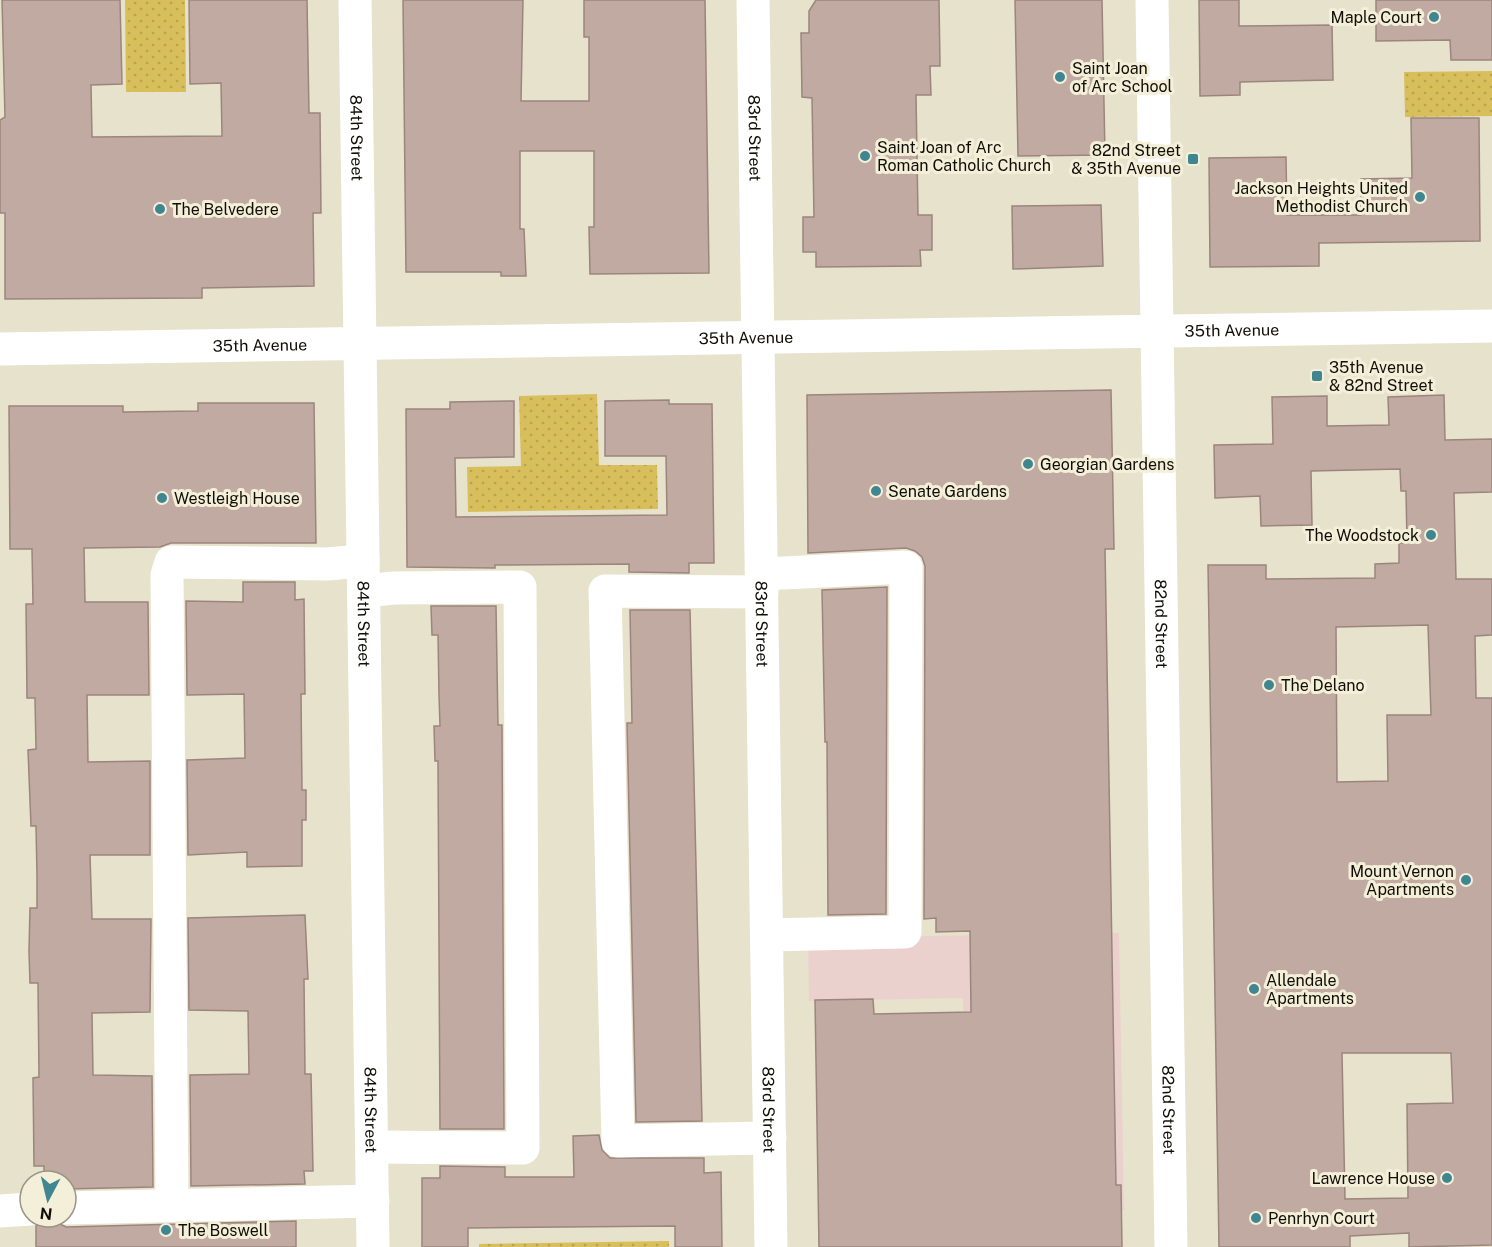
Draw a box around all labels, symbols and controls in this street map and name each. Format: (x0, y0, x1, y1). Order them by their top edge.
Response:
place label: Maple Court (1331, 8, 1422, 27)
marker: Maple Court (1427, 10, 1441, 24)
place label: Saint Joan of Arc School (1072, 59, 1173, 96)
marker: Saint Joan of Arc School (1053, 70, 1067, 84)
street label: 83rd Street (744, 94, 765, 181)
street label: 84th Street (346, 95, 367, 181)
place label: Saint Joan of Arc Roman Catholic Church (877, 138, 1051, 175)
place label: 82nd Street & 35th Avenue (1071, 141, 1181, 178)
marker: Saint Joan of Arc Roman Catholic Church (858, 149, 872, 163)
marker: 82nd Street & 35th Avenue (1186, 152, 1200, 166)
place label: Jackson Heights United Methodist Church (1234, 179, 1408, 216)
marker: Jackson Heights United Methodist Church (1413, 190, 1427, 204)
place label: The Belvedere (172, 200, 279, 219)
marker: The Belvedere (153, 202, 167, 216)
street label: 35th Avenue (1184, 320, 1279, 341)
street label: 35th Avenue (698, 328, 793, 348)
street label: 35th Avenue (212, 335, 307, 356)
place label: 35th Avenue & 82nd Street (1329, 358, 1434, 395)
marker: 35th Avenue & 82nd Street (1310, 369, 1324, 383)
place label: Georgian Gardens (1040, 455, 1174, 474)
marker: Georgian Gardens (1021, 457, 1035, 471)
place label: Senate Gardens (888, 482, 1007, 501)
marker: Senate Gardens (869, 484, 883, 498)
place label: Westleigh House (174, 489, 300, 508)
marker: Westleigh House (155, 491, 169, 505)
place label: The Woodstock (1305, 526, 1419, 545)
marker: The Woodstock (1424, 528, 1438, 542)
street label: 82nd Street (1151, 579, 1171, 669)
street label: 83rd Street (751, 580, 772, 667)
street label: 84th Street (353, 581, 374, 667)
place label: The Delano (1281, 676, 1365, 695)
marker: The Delano (1262, 678, 1276, 692)
place label: Mount Vernon Apartments (1350, 862, 1454, 899)
marker: Mount Vernon Apartments (1459, 873, 1473, 887)
place label: Allendale Apartments (1266, 971, 1354, 1008)
marker: Allendale Apartments (1247, 982, 1261, 996)
street label: 82nd Street (1158, 1065, 1179, 1155)
street label: 84th Street (360, 1066, 381, 1153)
street label: 83rd Street (758, 1066, 779, 1153)
north arrow (18, 1169, 78, 1229)
place label: Lawrence House (1311, 1169, 1435, 1188)
marker: Lawrence House (1440, 1171, 1454, 1185)
text: N (39, 1203, 54, 1224)
place label: Penrhyn Court (1268, 1209, 1375, 1228)
marker: Penrhyn Court (1249, 1211, 1263, 1225)
place label: The Boswell (178, 1221, 268, 1240)
marker: The Boswell (159, 1223, 173, 1237)

